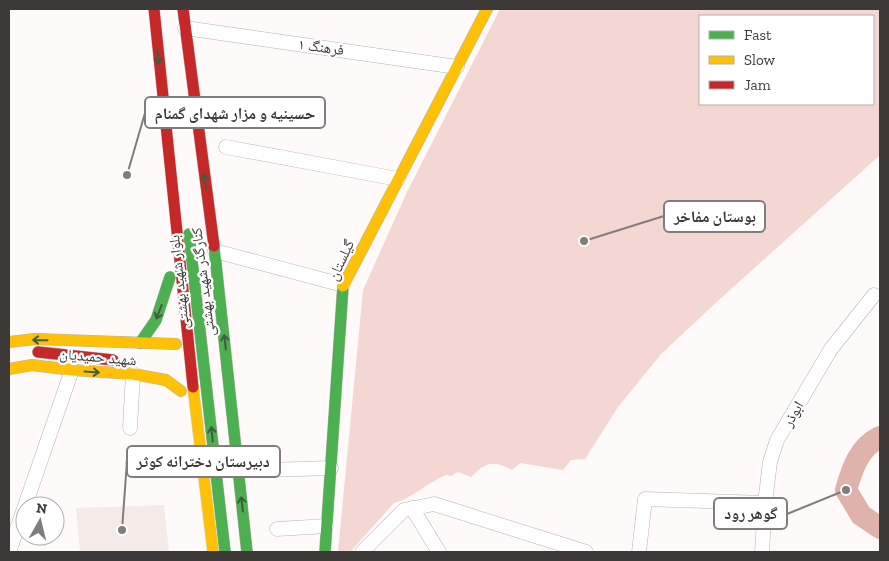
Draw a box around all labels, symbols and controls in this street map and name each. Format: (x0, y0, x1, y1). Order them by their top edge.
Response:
legend (699, 15, 874, 105)
text: Fast (744, 26, 772, 44)
street label: فرهنگ ۱ (297, 35, 345, 59)
one-way arrow (154, 49, 163, 65)
text: Slow (744, 51, 776, 69)
text: Jam (744, 76, 771, 94)
callout: حسینیه و مزار شهدای گمنام (145, 97, 325, 128)
text: حسینیه و مزار شهدای گمنام (155, 104, 315, 125)
one-way arrow (200, 173, 210, 189)
callout: بوستان مفاخر (664, 201, 765, 232)
text: بوستان مفاخر (673, 207, 756, 226)
street label: کنارگذر شهید بهشتی (187, 226, 220, 338)
street label: بلوار شهید بهشتی (165, 234, 194, 330)
street label: گیلستان (324, 236, 359, 284)
one-way arrow (153, 304, 163, 319)
one-way arrow (33, 335, 49, 345)
one-way arrow (220, 335, 230, 351)
street label: شهید حمیدیان (59, 345, 137, 370)
one-way arrow (84, 367, 100, 376)
street label: ابوذر (778, 398, 807, 431)
one-way arrow (207, 427, 217, 443)
callout: دبیرستان دخترانه کوثر (127, 446, 280, 477)
text: دبیرستان دخترانه کوثر (135, 452, 270, 471)
north arrow (15, 496, 65, 546)
one-way arrow (237, 496, 247, 512)
callout: گوهر رود (714, 498, 787, 529)
text: N (35, 499, 49, 518)
text: گوهر رود (724, 504, 778, 523)

